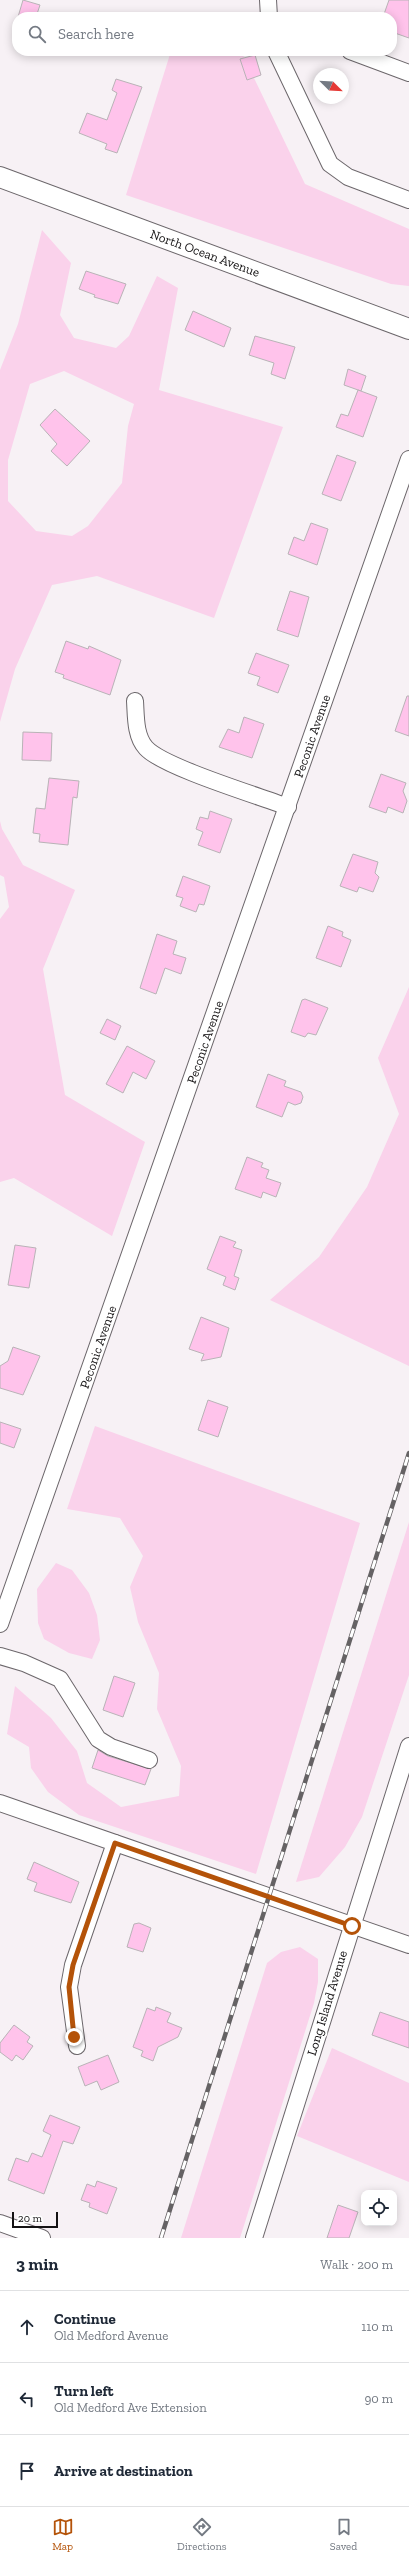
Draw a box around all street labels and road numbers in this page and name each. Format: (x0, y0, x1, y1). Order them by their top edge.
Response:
street label: North Ocean Avenue (148, 226, 262, 280)
street label: Peconic Avenue (291, 693, 333, 779)
street label: Peconic Avenue (184, 999, 226, 1085)
street label: Peconic Avenue (77, 1304, 119, 1390)
street label: Long Island Avenue (304, 1949, 350, 2057)

